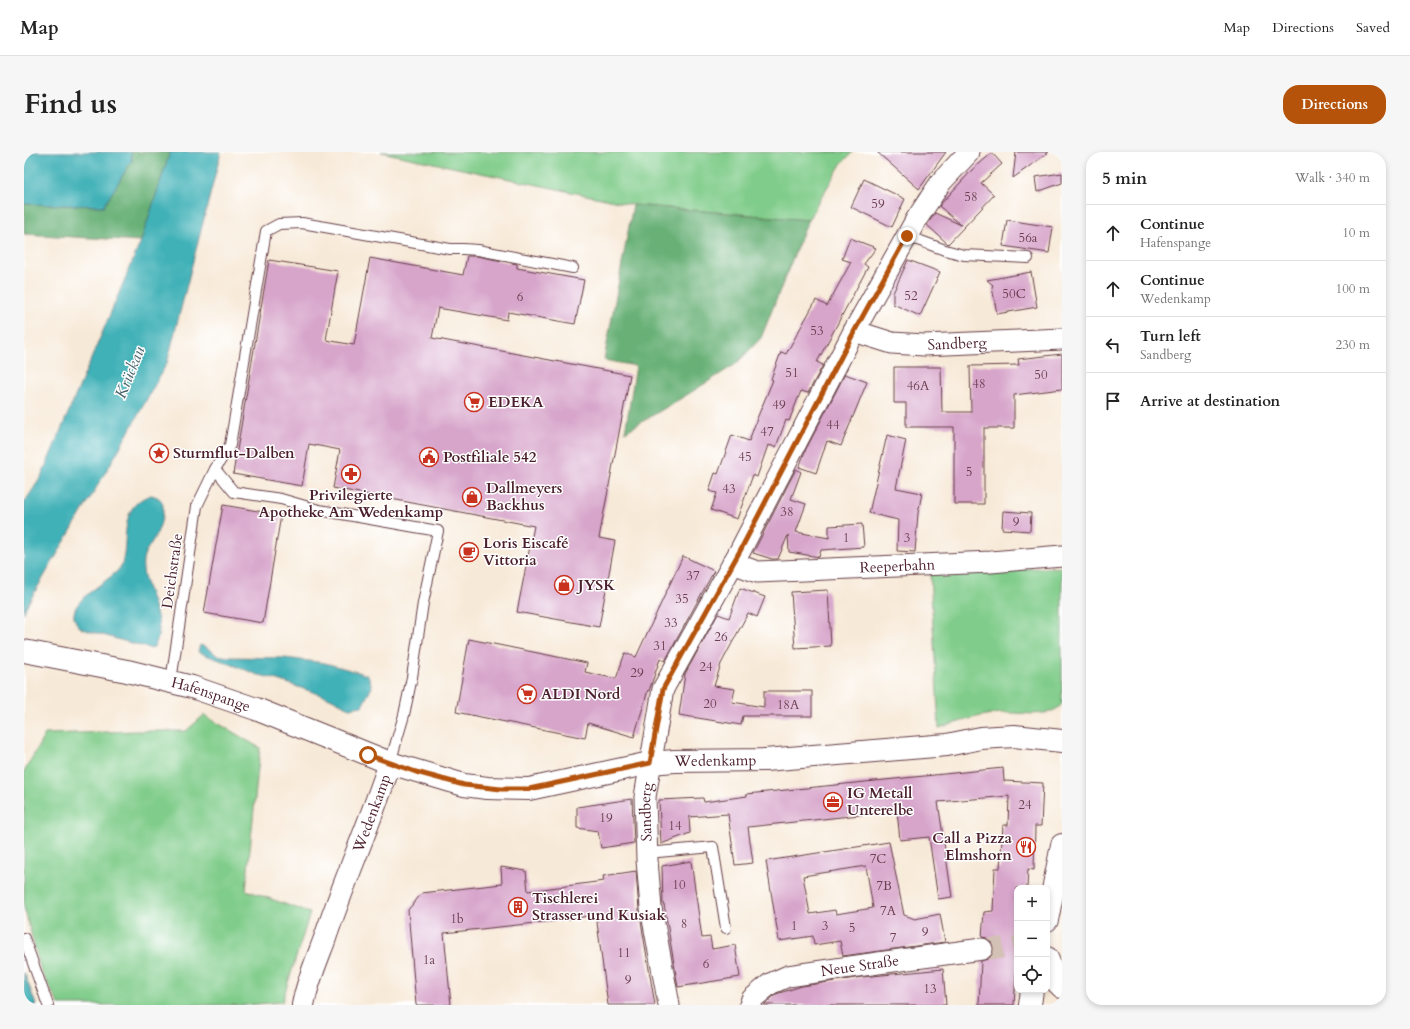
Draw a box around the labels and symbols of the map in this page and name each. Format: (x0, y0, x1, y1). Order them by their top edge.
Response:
house number: 58 (964, 188, 978, 206)
house number: 59 (871, 195, 885, 213)
route end (898, 227, 916, 245)
house number: 56a (1019, 229, 1038, 247)
house number: 50C (1002, 285, 1026, 303)
house number: 52 (904, 287, 918, 305)
house number: 6 (517, 288, 524, 306)
house number: 53 (810, 322, 824, 340)
street label: Sandberg (927, 332, 988, 355)
water label: Krückau (110, 343, 150, 402)
house number: 51 (785, 364, 799, 382)
house number: 50 (1034, 366, 1048, 384)
house number: 48 (972, 375, 986, 393)
house number: 46A (907, 377, 930, 395)
supermarket icon: EDEKA (463, 391, 485, 413)
place label: EDEKA (488, 392, 544, 412)
house number: 49 (772, 396, 786, 414)
house number: 44 (826, 416, 840, 434)
house number: 47 (760, 423, 774, 441)
place icon: Sturmflut-Dalben (148, 442, 170, 464)
place label: Sturmflut-Dalben (173, 443, 295, 463)
public building icon: Postfiliale 542 (418, 446, 440, 468)
place label: Postfiliale 542 (443, 447, 537, 467)
house number: 45 (738, 448, 752, 466)
pharmacy icon: Privilegierte Apotheke Am Wedenkamp (340, 463, 362, 485)
house number: 5 (966, 463, 972, 481)
place label: Dallmeyers Backhus (486, 478, 562, 515)
house number: 43 (722, 480, 736, 498)
place label: Privilegierte Apotheke Am Wedenkamp (259, 485, 443, 522)
shop icon: Dallmeyers Backhus (461, 486, 483, 508)
house number: 38 (780, 503, 794, 521)
house number: 9 (1013, 513, 1020, 531)
house number: 1 (843, 529, 849, 547)
house number: 3 (904, 529, 910, 547)
street label: Deichstraße (157, 532, 187, 610)
place label: Loris Eiscafé Vittoria (483, 533, 569, 570)
cafe icon: Loris Eiscafé Vittoria (458, 541, 480, 563)
street label: Reeperbahn (859, 554, 936, 578)
house number: 37 (686, 567, 700, 585)
shop icon: JYSK (553, 574, 575, 596)
place label: JYSK (576, 575, 616, 595)
house number: 35 (675, 590, 689, 608)
house number: 33 (664, 614, 678, 632)
house number: 26 (714, 628, 728, 646)
house number: 31 (653, 637, 667, 655)
house number: 24 (699, 658, 713, 676)
house number: 29 (630, 664, 644, 682)
street label: Hafenspange (169, 672, 253, 716)
supermarket icon: ALDI Nord (516, 683, 538, 705)
place label: ALDI Nord (541, 684, 621, 704)
house number: 20 (703, 695, 717, 713)
house number: 18A (777, 696, 800, 714)
route start (359, 746, 377, 764)
street label: Wedenkamp (673, 750, 757, 771)
street label: Wedenkamp (348, 771, 395, 856)
street label: Sandberg (635, 780, 657, 842)
place label: IG Metall Unterelbe (847, 783, 914, 820)
office icon: IG Metall Unterelbe (822, 791, 844, 813)
house number: 24 (1018, 796, 1032, 814)
house number: 19 (599, 809, 613, 827)
house number: 14 (668, 817, 682, 835)
place label: Call a Pizza Elmshorn (932, 828, 1013, 865)
restaurant icon: Call a Pizza Elmshorn (1015, 836, 1037, 858)
house number: 7C (870, 850, 886, 868)
house number: 10 (672, 876, 686, 894)
house number: 7B (876, 877, 892, 895)
place label: Tischlerei Strasser und Kusiak (532, 888, 666, 925)
building icon: Tischlerei Strasser und Kusiak (507, 896, 529, 918)
house number: 7A (880, 902, 897, 920)
house number: 1b (450, 910, 464, 928)
house number: 8 (681, 915, 687, 933)
house number: 1 (791, 917, 797, 935)
house number: 3 (822, 917, 828, 935)
house number: 5 (849, 919, 855, 937)
house number: 9 (922, 923, 929, 941)
house number: 7 (890, 929, 897, 947)
house number: 11 (617, 944, 631, 962)
street label: Neue Straße (819, 950, 900, 981)
house number: 1a (423, 951, 436, 969)
house number: 6 (703, 955, 710, 973)
house number: 9 (625, 971, 632, 989)
house number: 13 (923, 980, 937, 998)

